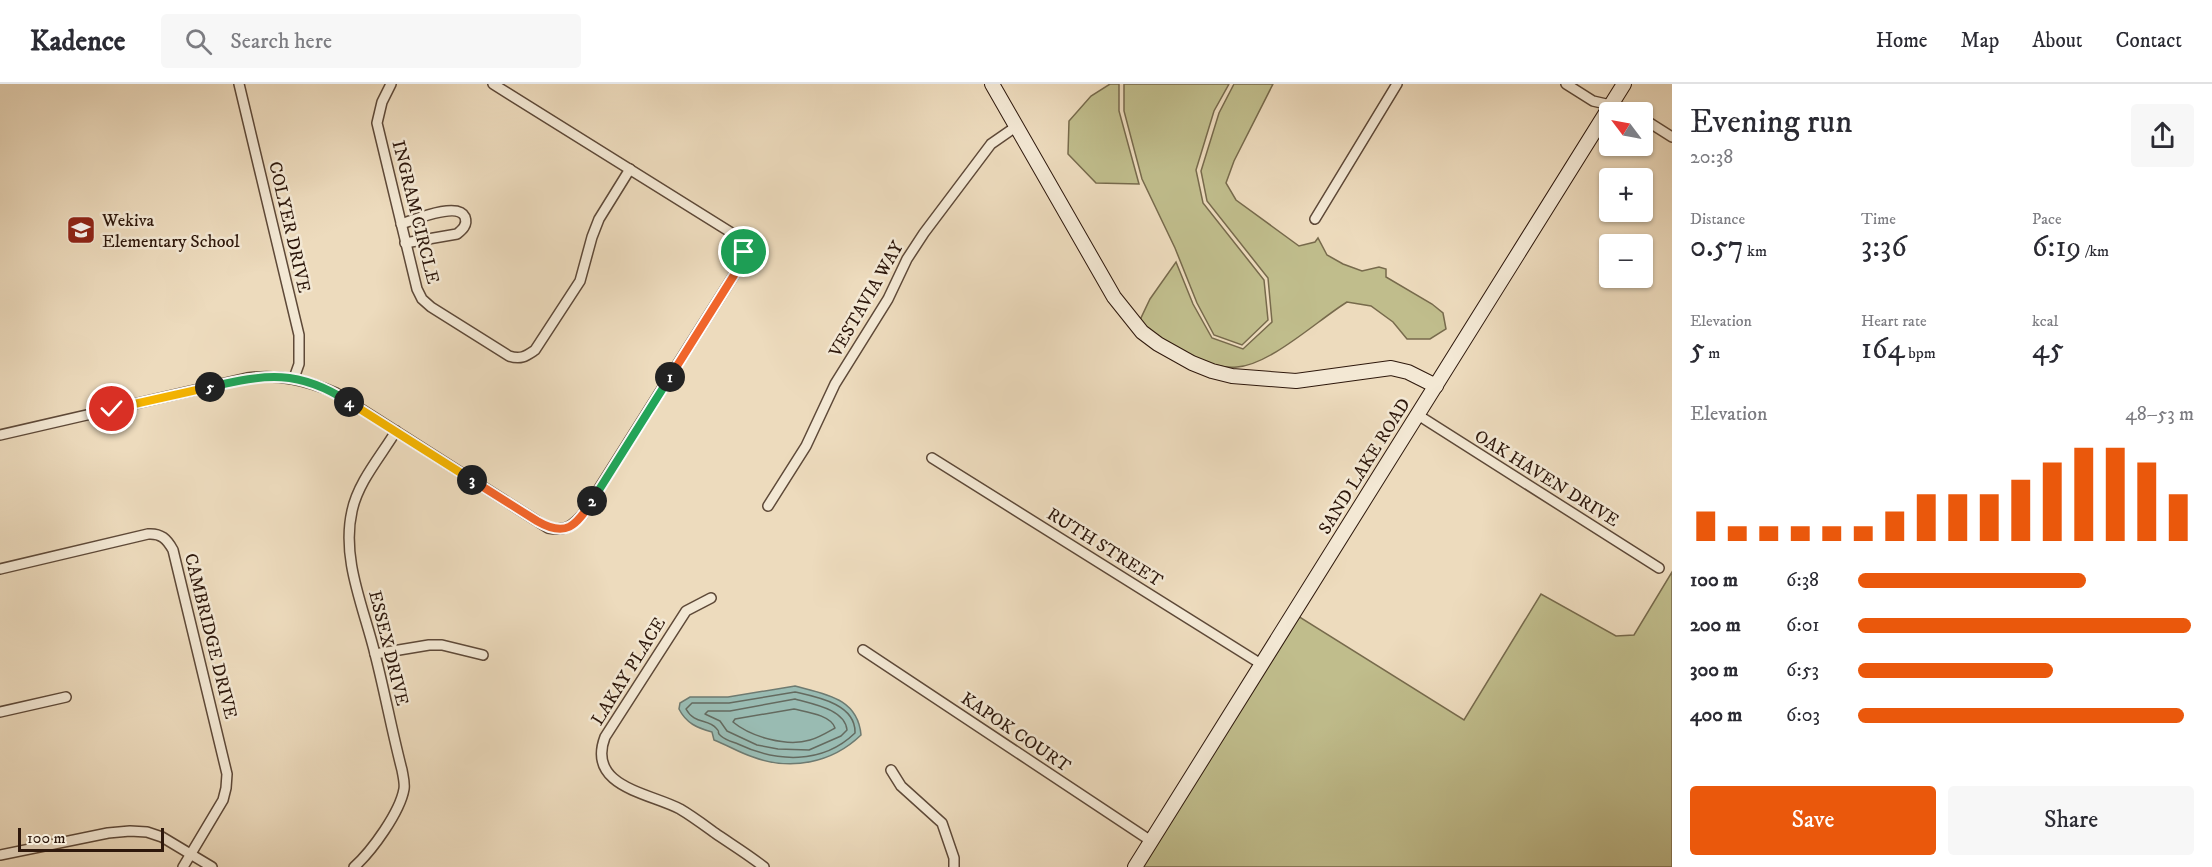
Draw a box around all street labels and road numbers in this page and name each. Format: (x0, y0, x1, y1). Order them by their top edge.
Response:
street label: INGRAM CIRCLE (387, 138, 444, 287)
street label: COLYER DRIVE (263, 159, 315, 295)
street label: VESTAVIA WAY (824, 237, 909, 362)
street label: SAND LAKE ROAD (1314, 394, 1416, 539)
street label: OAK HAVEN DRIVE (1470, 425, 1623, 532)
street label: RUTH STREET (1042, 503, 1167, 592)
street label: CAMBRIDGE DRIVE (179, 551, 241, 722)
street label: ESSEX DRIVE (363, 588, 413, 708)
street label: LAKAY PLACE (587, 613, 671, 730)
street label: KAPOK COURT (956, 688, 1075, 778)

